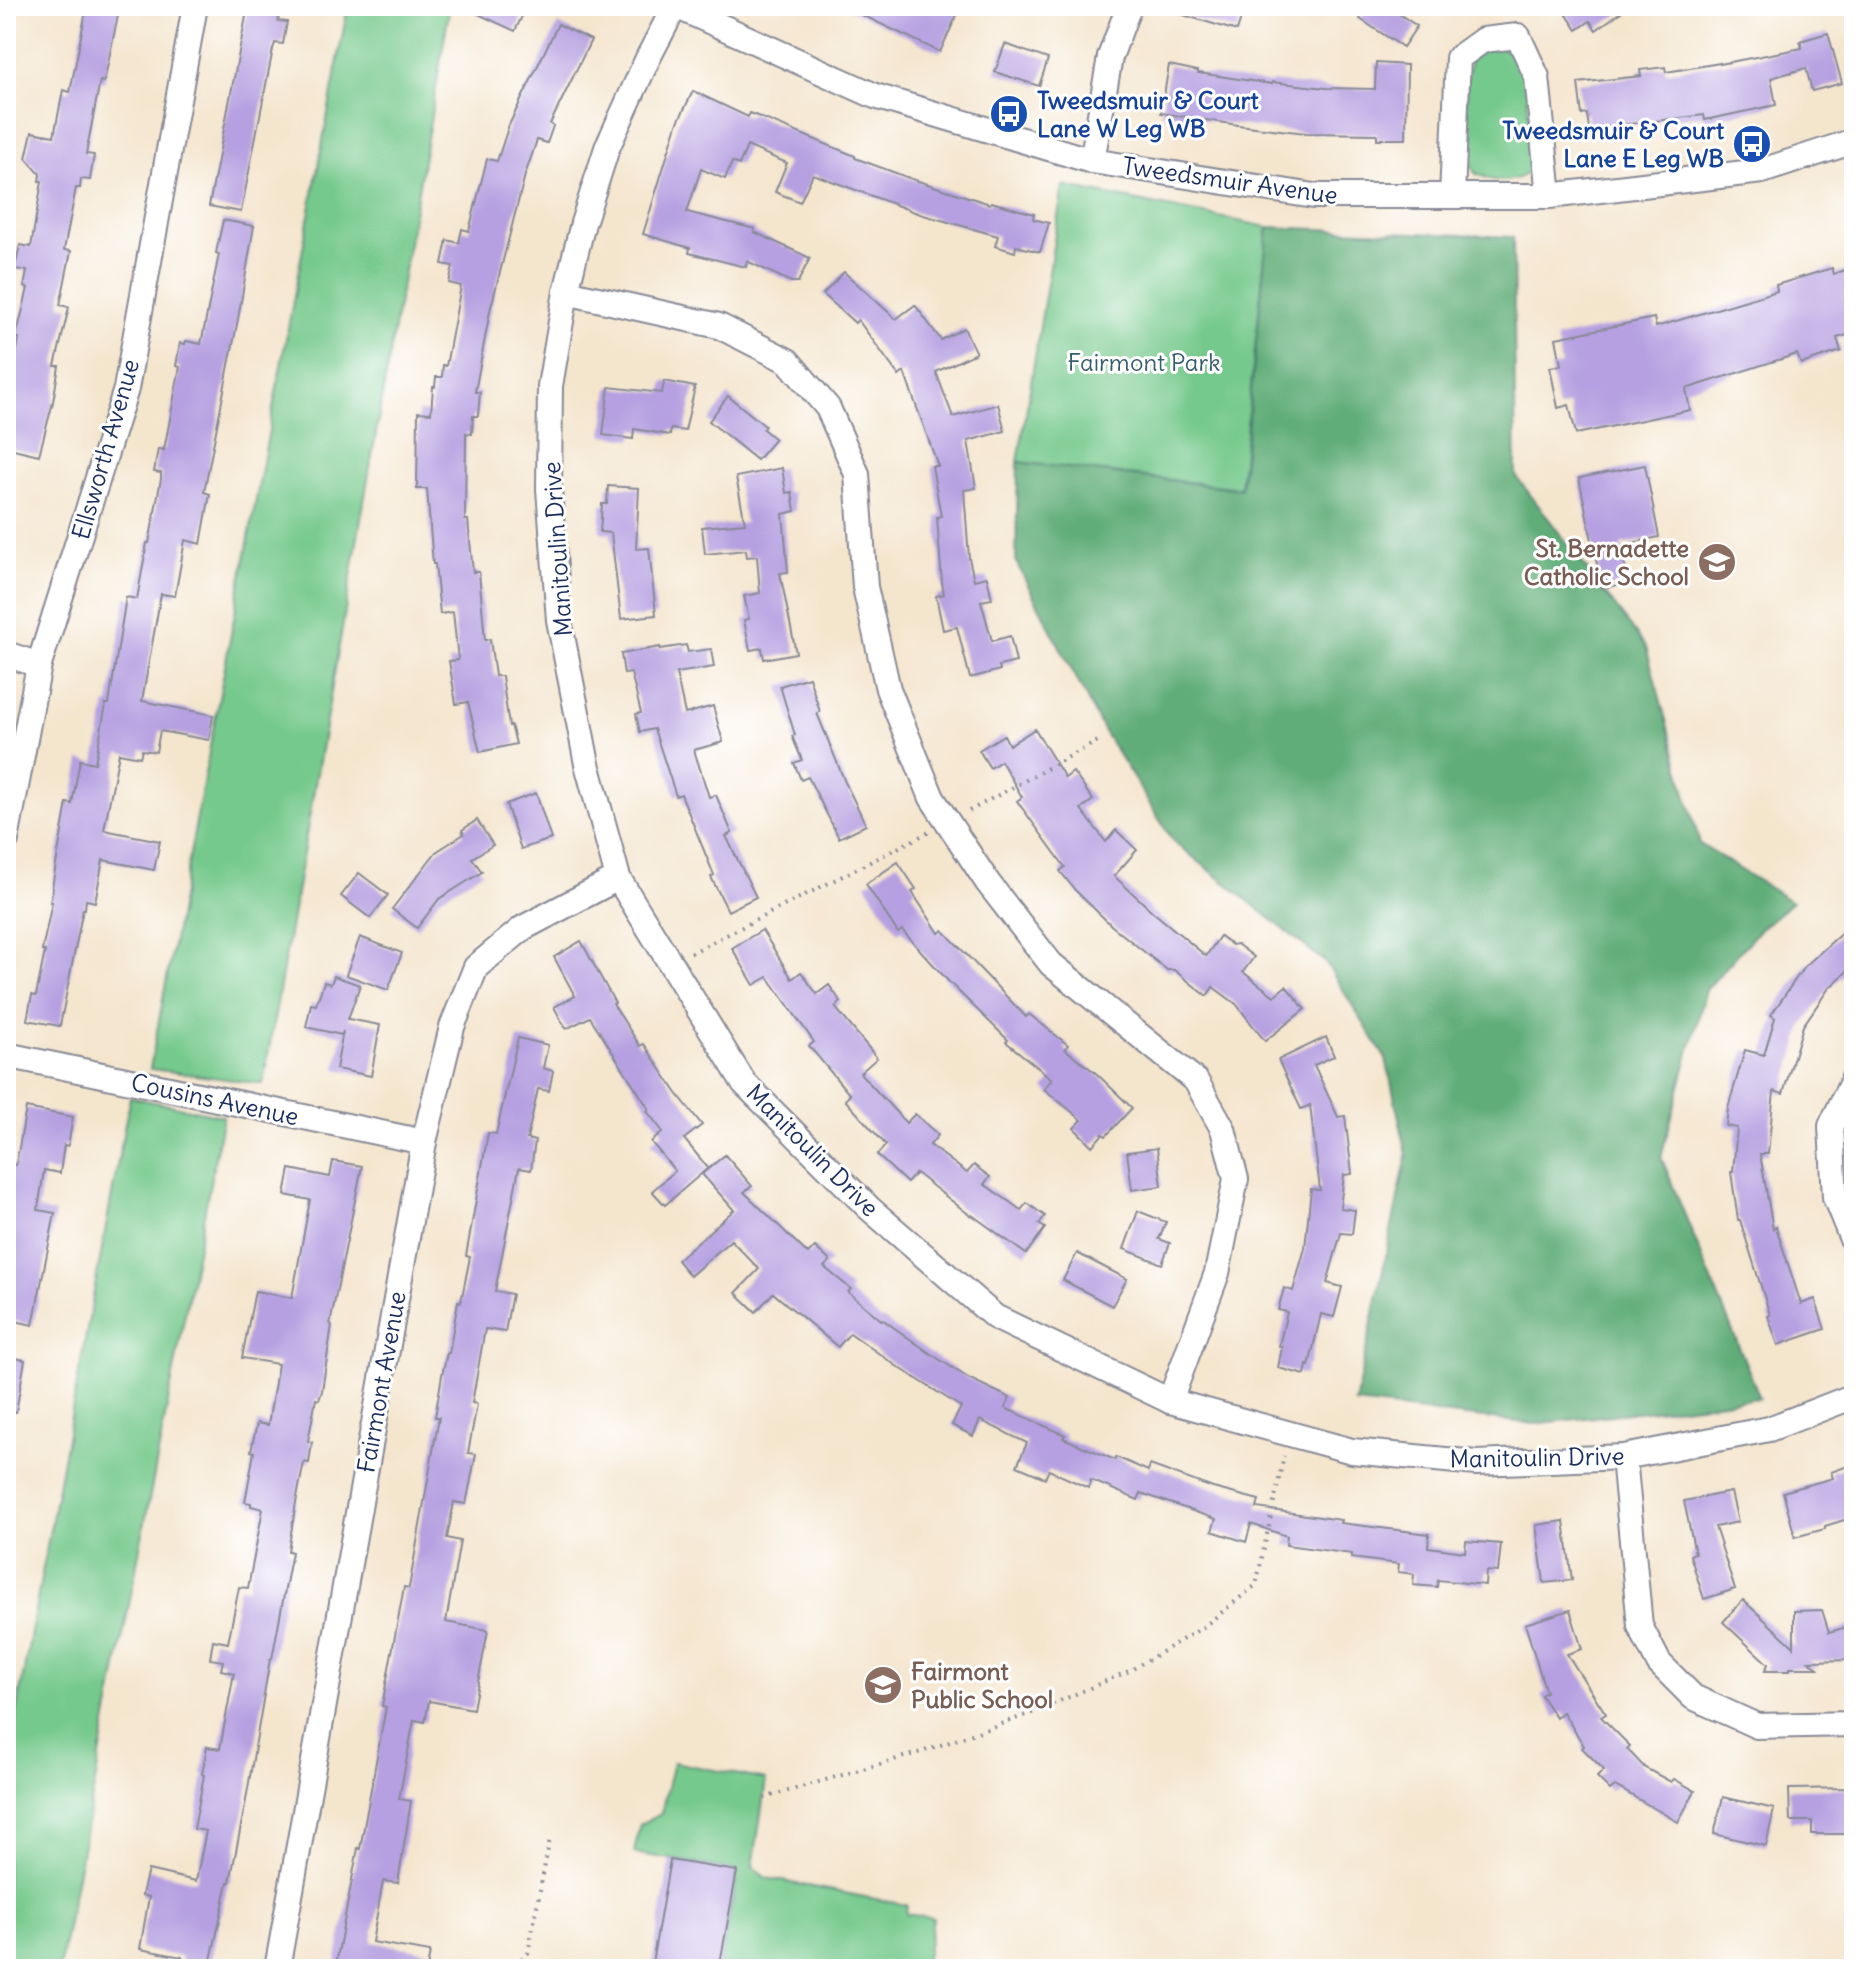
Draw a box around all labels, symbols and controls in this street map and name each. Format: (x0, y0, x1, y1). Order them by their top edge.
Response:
place label: Tweedsmuir & Court Lane W Leg WB (1037, 85, 1260, 143)
bus stop icon: Tweedsmuir & Court Lane W Leg WB (988, 93, 1030, 135)
place label: Tweedsmuir & Court Lane E Leg WB (1502, 115, 1725, 173)
bus stop icon: Tweedsmuir & Court Lane E Leg WB (1731, 123, 1773, 165)
street label: Tweedsmuir Avenue (1120, 150, 1340, 210)
park label: Fairmont Park (1068, 347, 1220, 377)
street label: Ellsworth Avenue (65, 355, 145, 543)
street label: Manitoulin Drive (536, 461, 578, 637)
place label: St. Bernadette Catholic School (1524, 533, 1689, 591)
school or university icon: St. Bernadette Catholic School (1696, 541, 1738, 583)
street label: Cousins Avenue (129, 1067, 301, 1131)
street label: Manitoulin Drive (741, 1078, 885, 1222)
street label: Fairmont Avenue (350, 1289, 412, 1475)
street label: Manitoulin Drive (1449, 1440, 1625, 1474)
place label: Fairmont Public School (911, 1656, 1053, 1714)
school or university icon: Fairmont Public School (862, 1664, 904, 1706)

